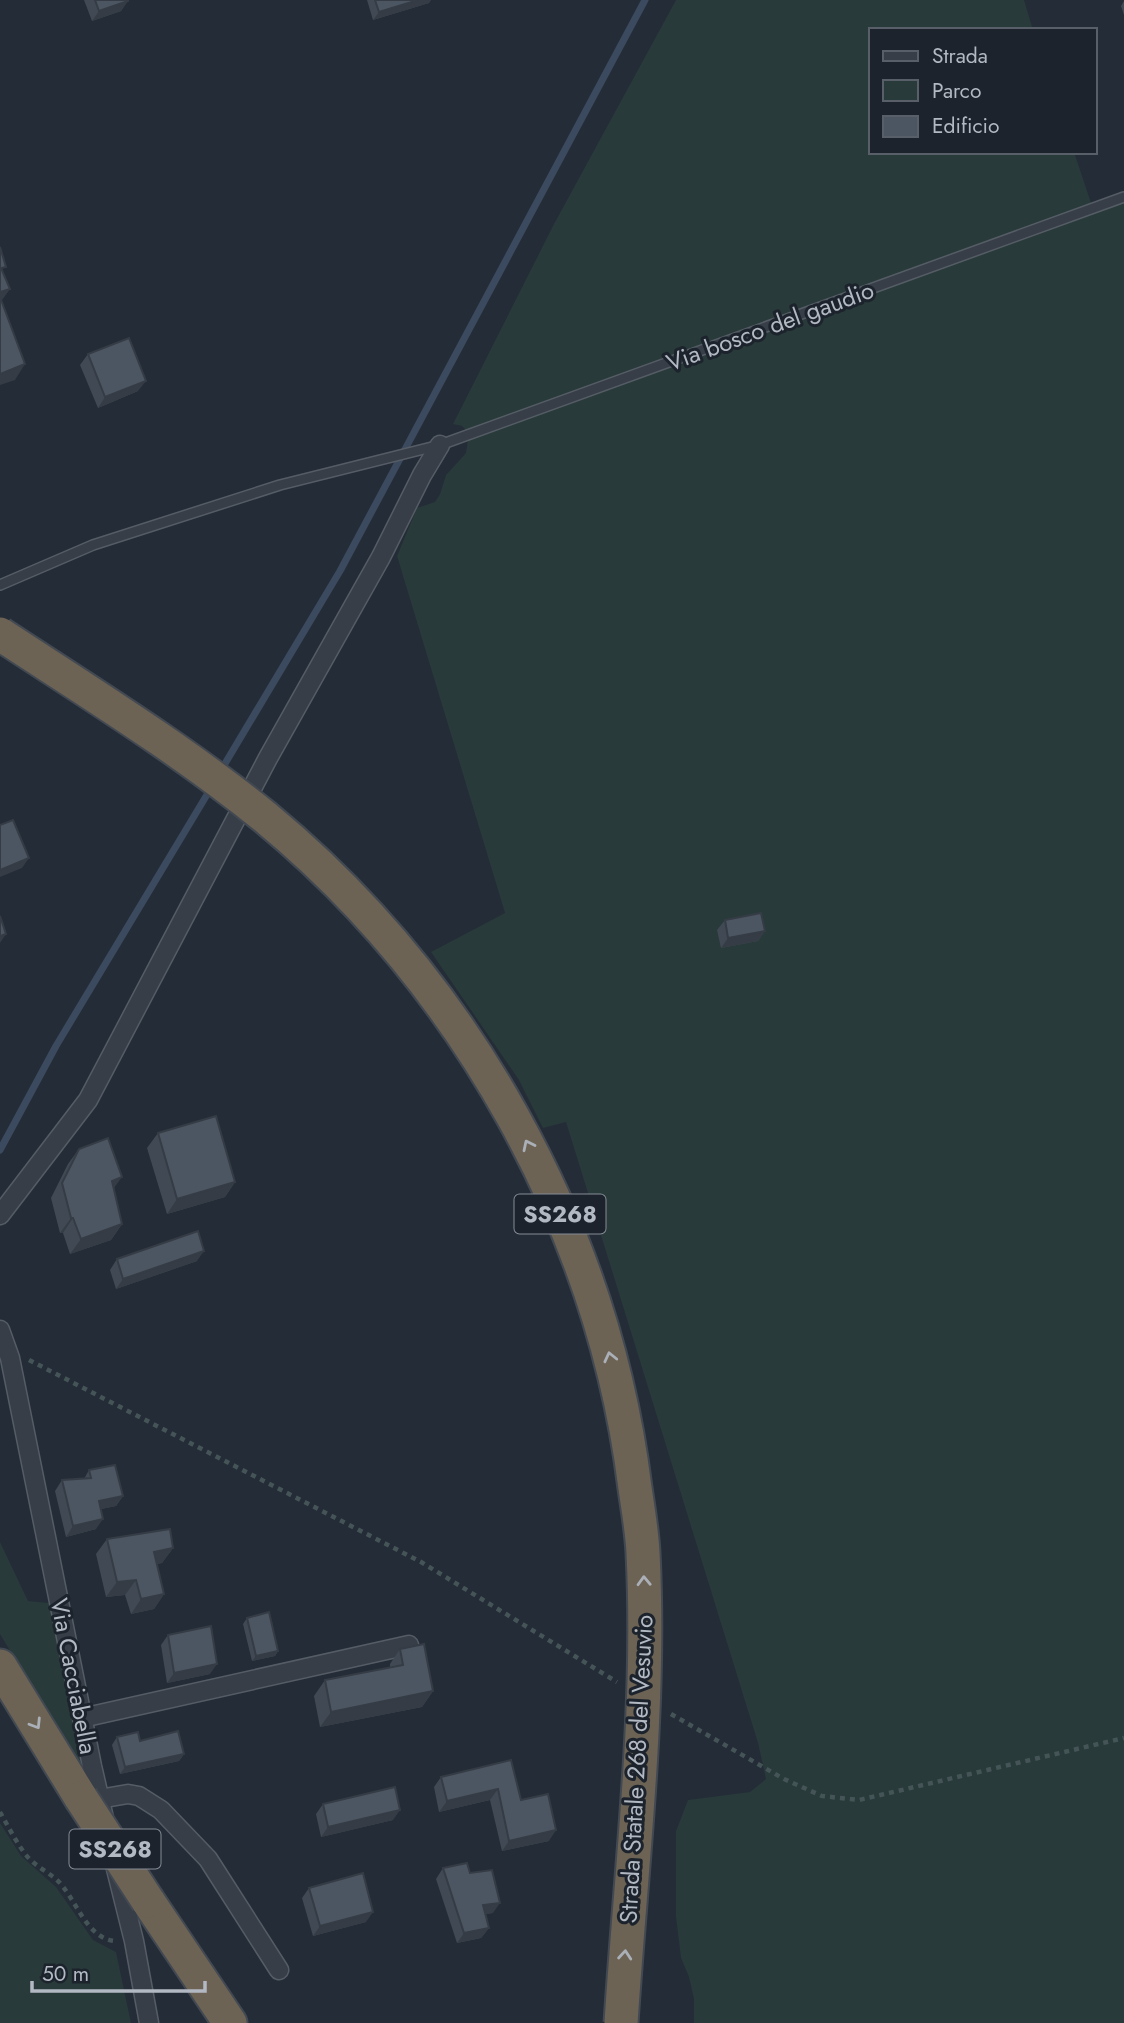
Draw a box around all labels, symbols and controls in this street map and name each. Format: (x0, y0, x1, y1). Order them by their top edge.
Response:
legend (869, 28, 1096, 154)
text: Strada (932, 41, 988, 71)
text: Parco (932, 76, 981, 106)
text: Edificio (932, 111, 999, 141)
street label: Via bosco del gaudio (661, 272, 879, 380)
one-way arrow (522, 1140, 536, 1152)
road number: SS268 (514, 1194, 606, 1233)
one-way arrow (604, 1351, 618, 1363)
one-way arrow (636, 1575, 651, 1586)
street label: Via Cacciabella (42, 1595, 106, 1757)
street label: Strada Statale 268 del Vesuvio (610, 1614, 662, 1924)
one-way arrow (27, 1717, 40, 1730)
road number: SS268 (69, 1830, 160, 1868)
one-way arrow (617, 1949, 632, 1960)
scale bar (32, 1950, 205, 1994)
text: 50 m (42, 1959, 89, 1989)

